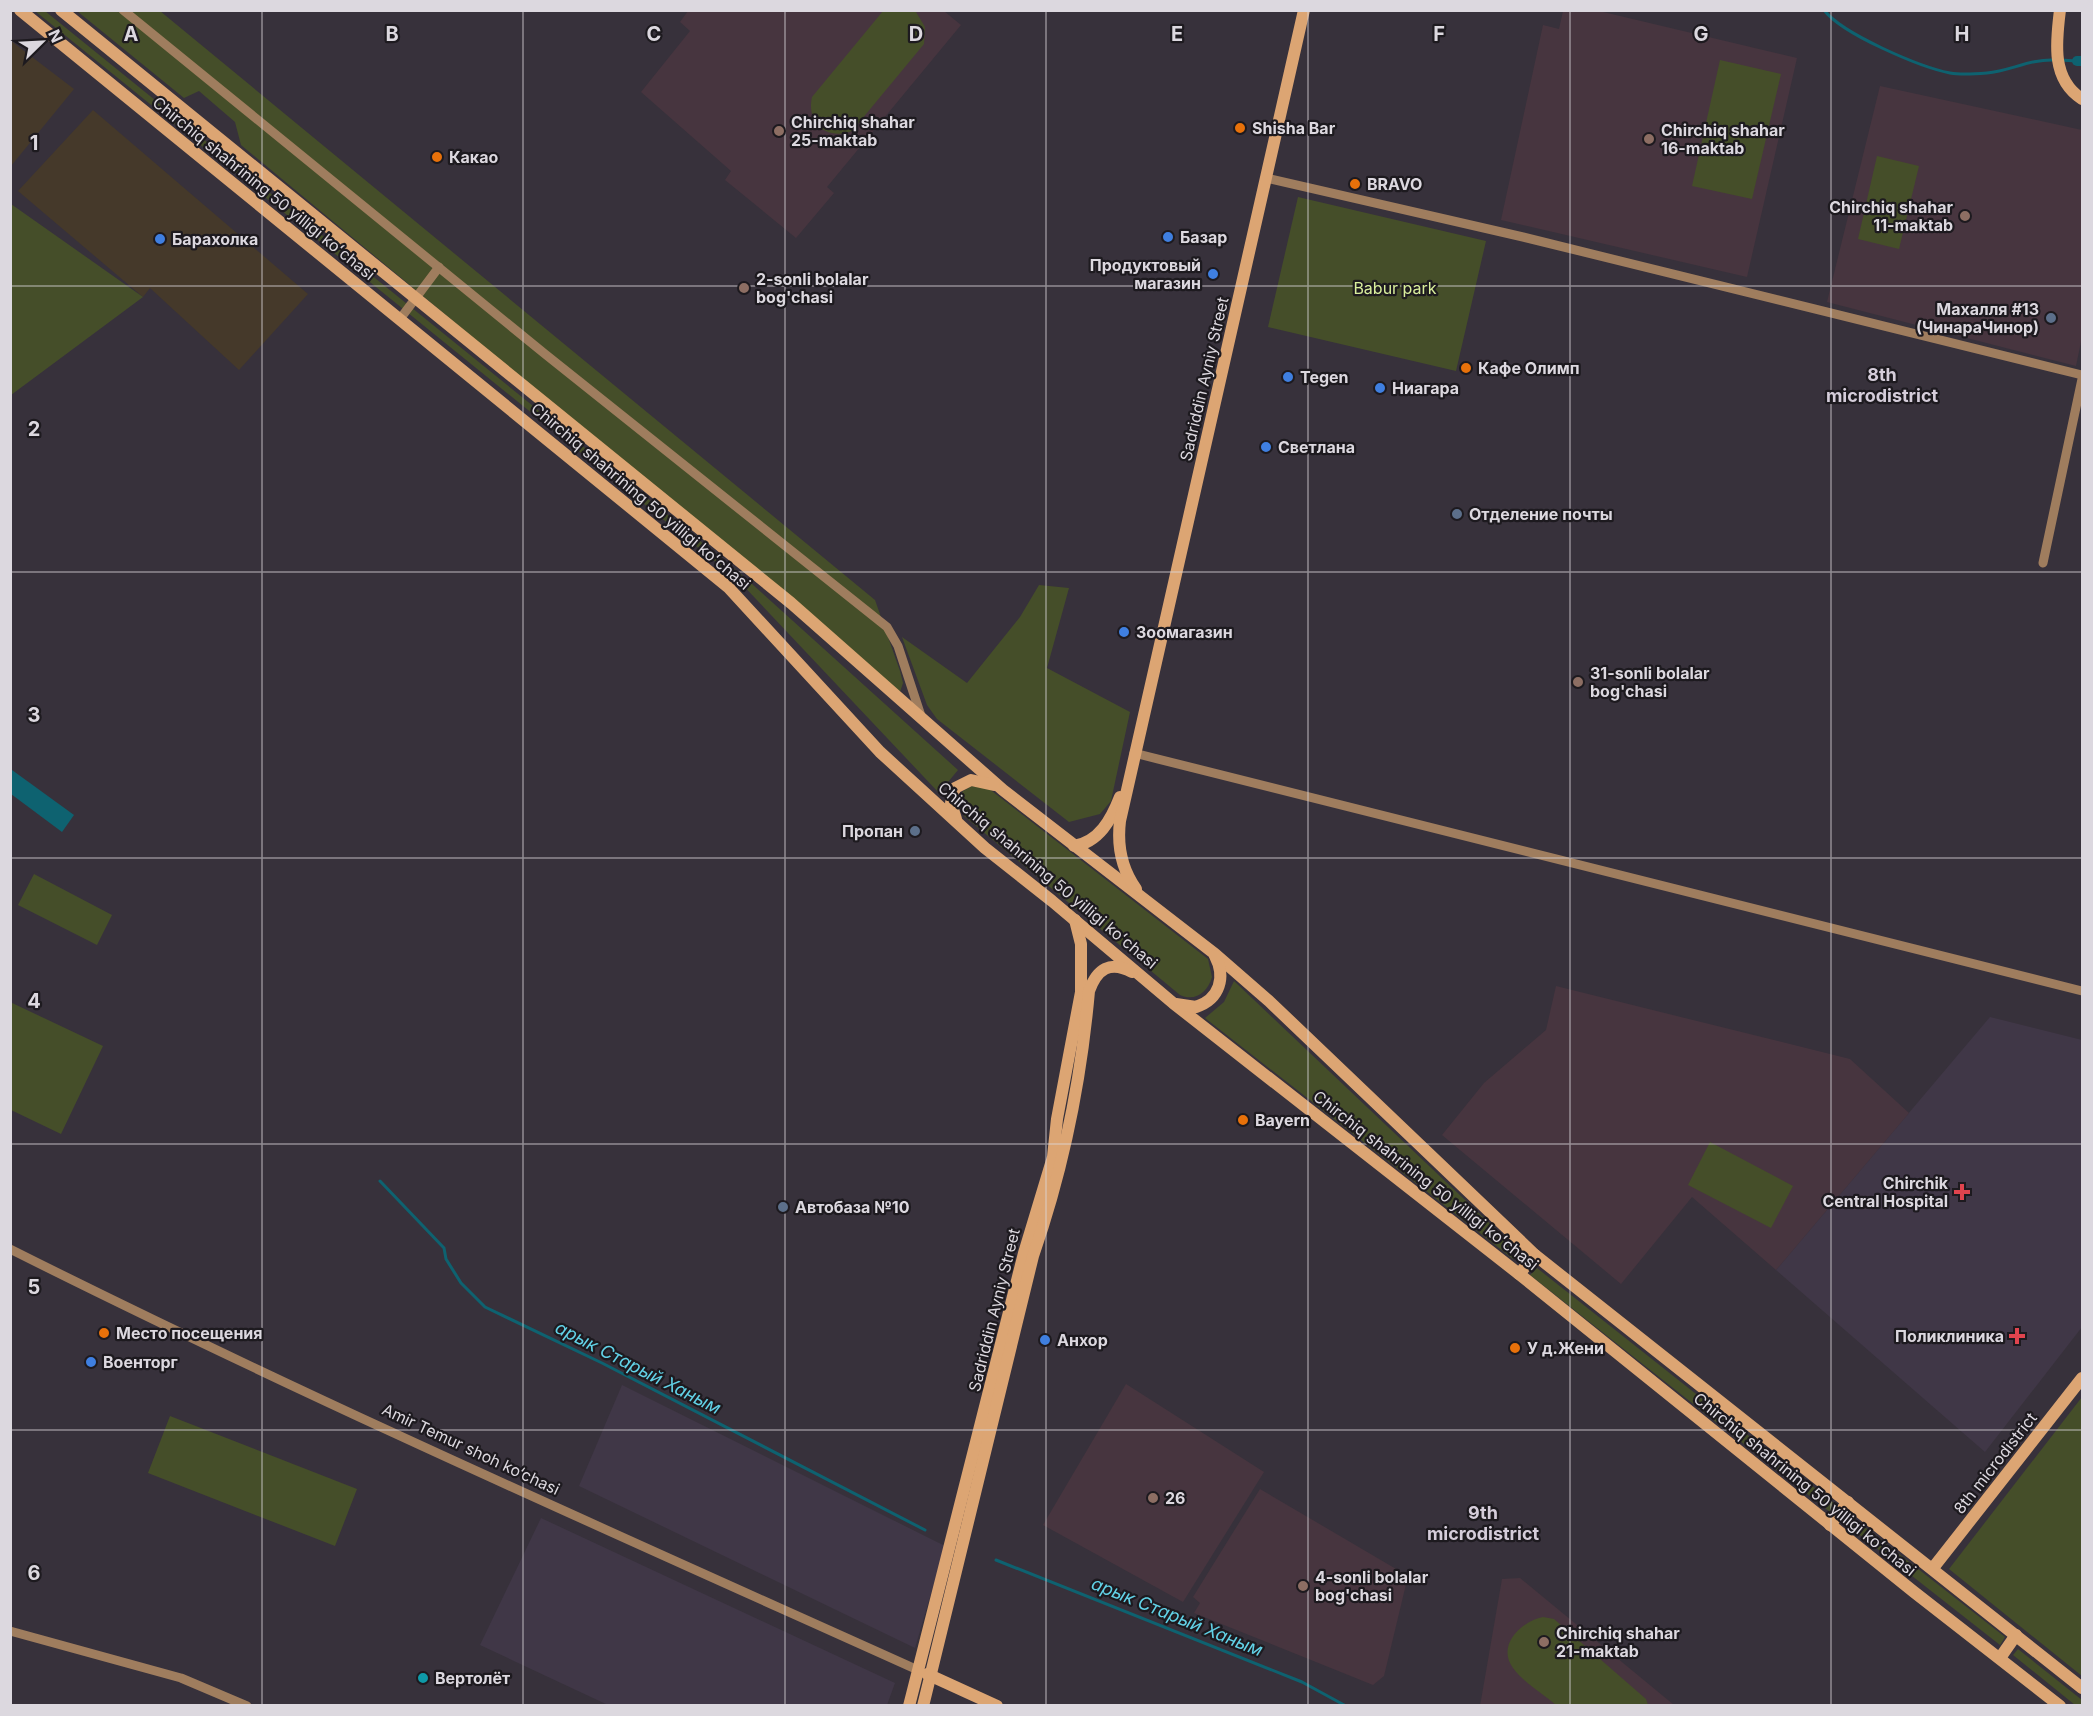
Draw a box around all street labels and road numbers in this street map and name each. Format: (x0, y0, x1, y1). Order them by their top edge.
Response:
street label: Chirchiq shahrining 50 yilligi koʻchasi (149, 92, 379, 284)
street label: Sadriddin Ayniy Street (1175, 295, 1233, 463)
street label: Chirchiq shahrining 50 yilligi koʻchasi (527, 398, 755, 594)
street label: Chirchiq shahrining 50 yilligi koʻchasi (934, 777, 1162, 973)
street label: Chirchiq shahrining 50 yilligi koʻchasi (1309, 1086, 1543, 1274)
street label: Sadriddin Ayniy Street (964, 1226, 1024, 1394)
street label: Chirchiq shahrining 50 yilligi koʻchasi (1690, 1388, 1920, 1580)
street label: Amir Temur shoh ko‘chasi (379, 1399, 563, 1499)
street label: 8th microdistrict (1949, 1408, 2041, 1518)

